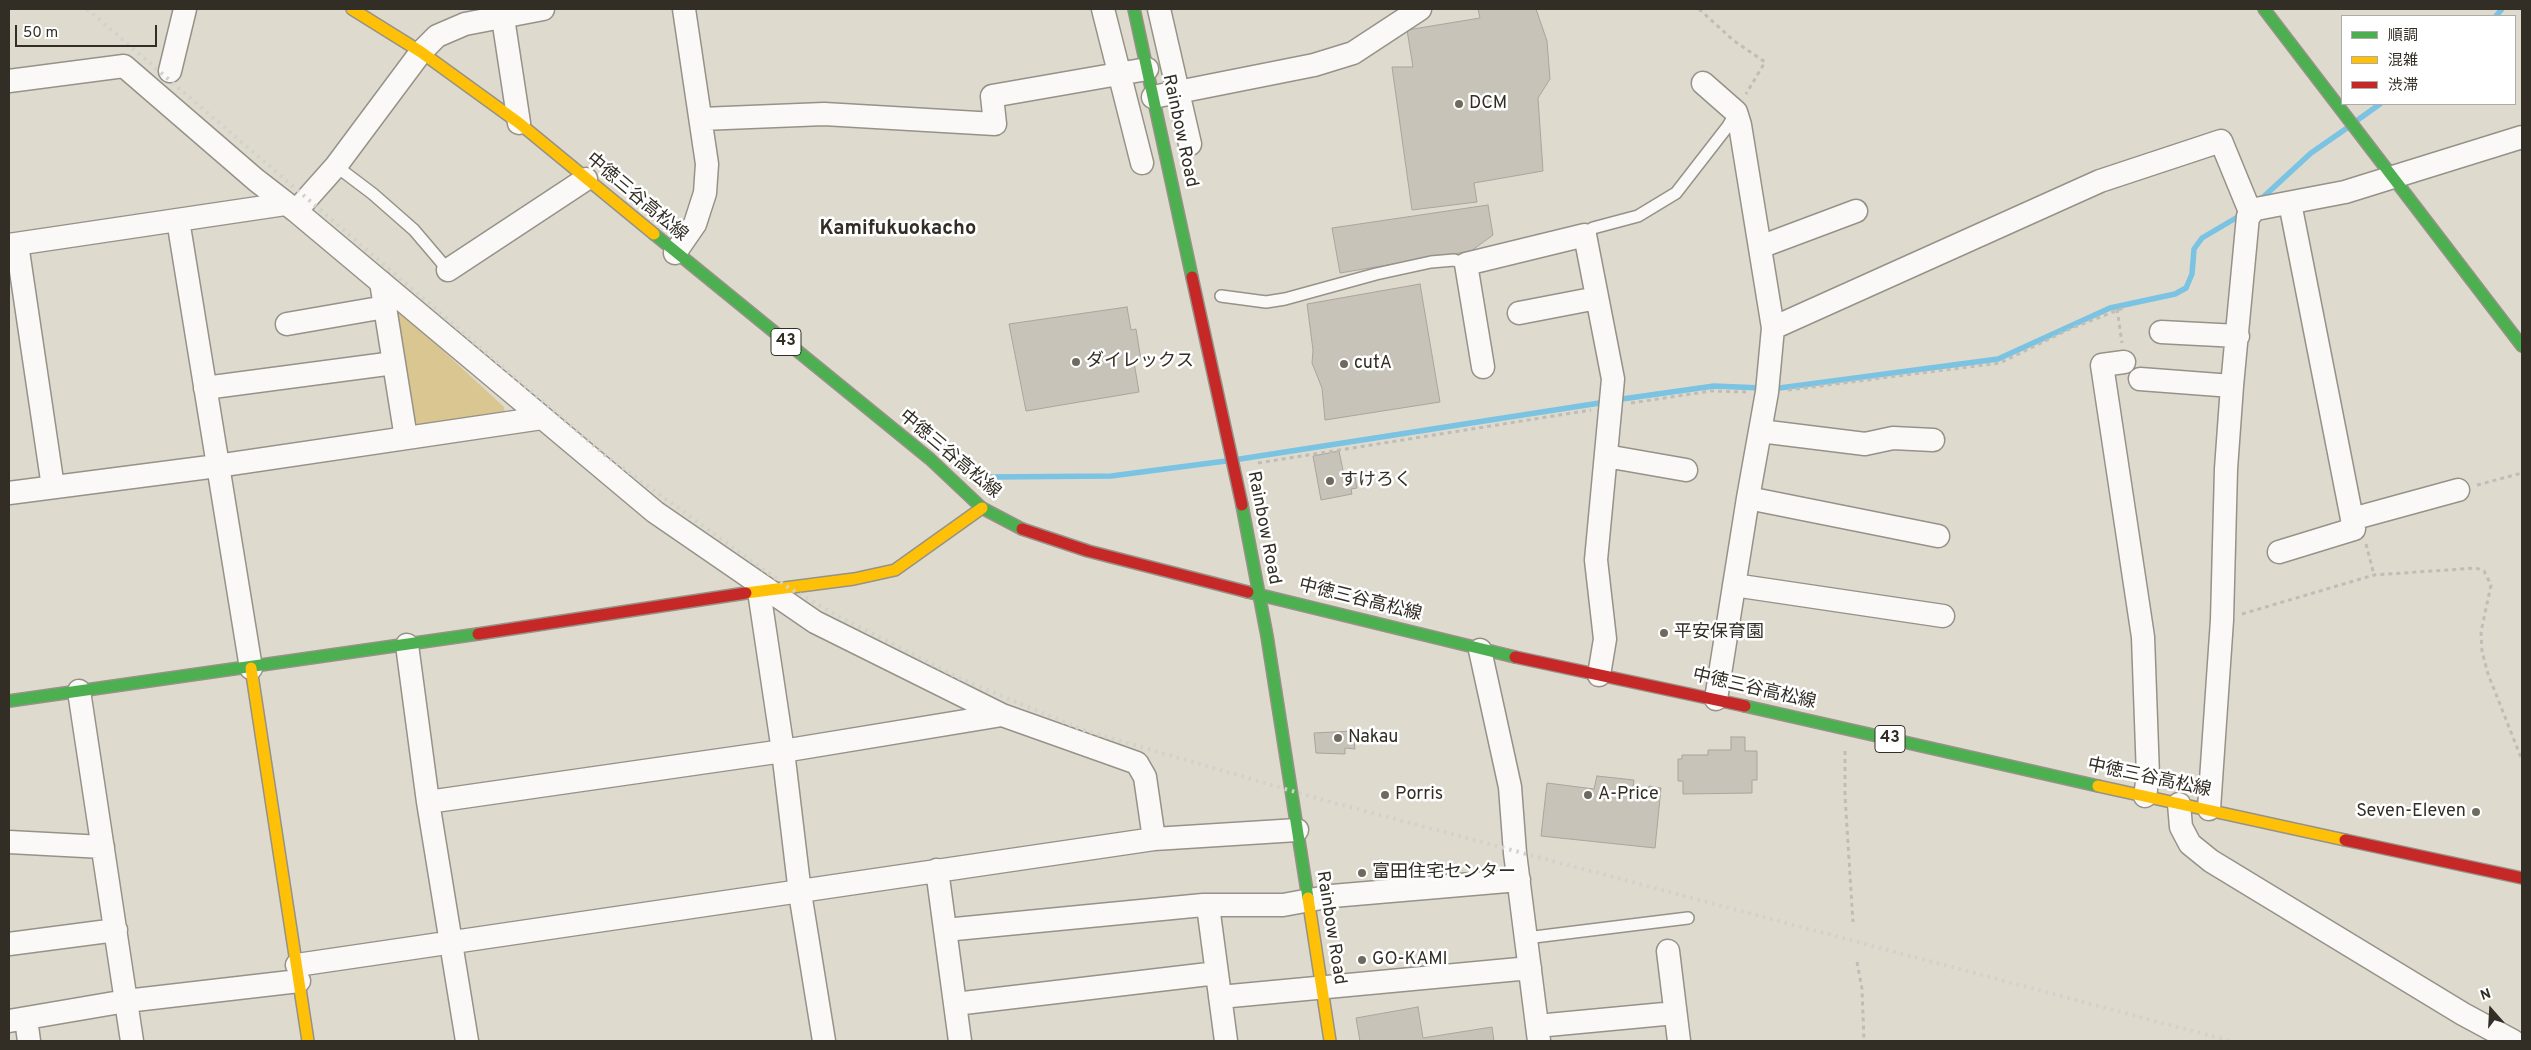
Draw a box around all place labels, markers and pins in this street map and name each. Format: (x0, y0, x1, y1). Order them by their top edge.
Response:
place label: DCM (1469, 93, 1507, 115)
marker: DCM (1453, 98, 1465, 110)
place label: ダイレックス (1086, 351, 1194, 373)
place label: cutA (1354, 353, 1392, 375)
marker: ダイレックス (1070, 356, 1082, 368)
marker: cutA (1338, 358, 1350, 370)
place label: すけろく (1340, 470, 1412, 492)
marker: すけろく (1324, 475, 1336, 487)
place label: 平安保育園 (1674, 622, 1764, 644)
marker: 平安保育園 (1658, 627, 1670, 639)
place label: Nakau (1348, 727, 1398, 749)
marker: Nakau (1332, 732, 1344, 744)
place label: Porris (1395, 784, 1443, 806)
place label: A-Price (1598, 784, 1659, 806)
marker: Porris (1379, 789, 1391, 801)
marker: A-Price (1582, 789, 1594, 801)
place label: Seven-Eleven (2356, 801, 2466, 823)
marker: Seven-Eleven (2470, 806, 2482, 818)
place label: 富田住宅センター (1372, 862, 1516, 884)
marker: 富田住宅センター (1356, 867, 1368, 879)
place label: GO-KAMI (1372, 949, 1448, 971)
marker: GO-KAMI (1356, 954, 1368, 966)

